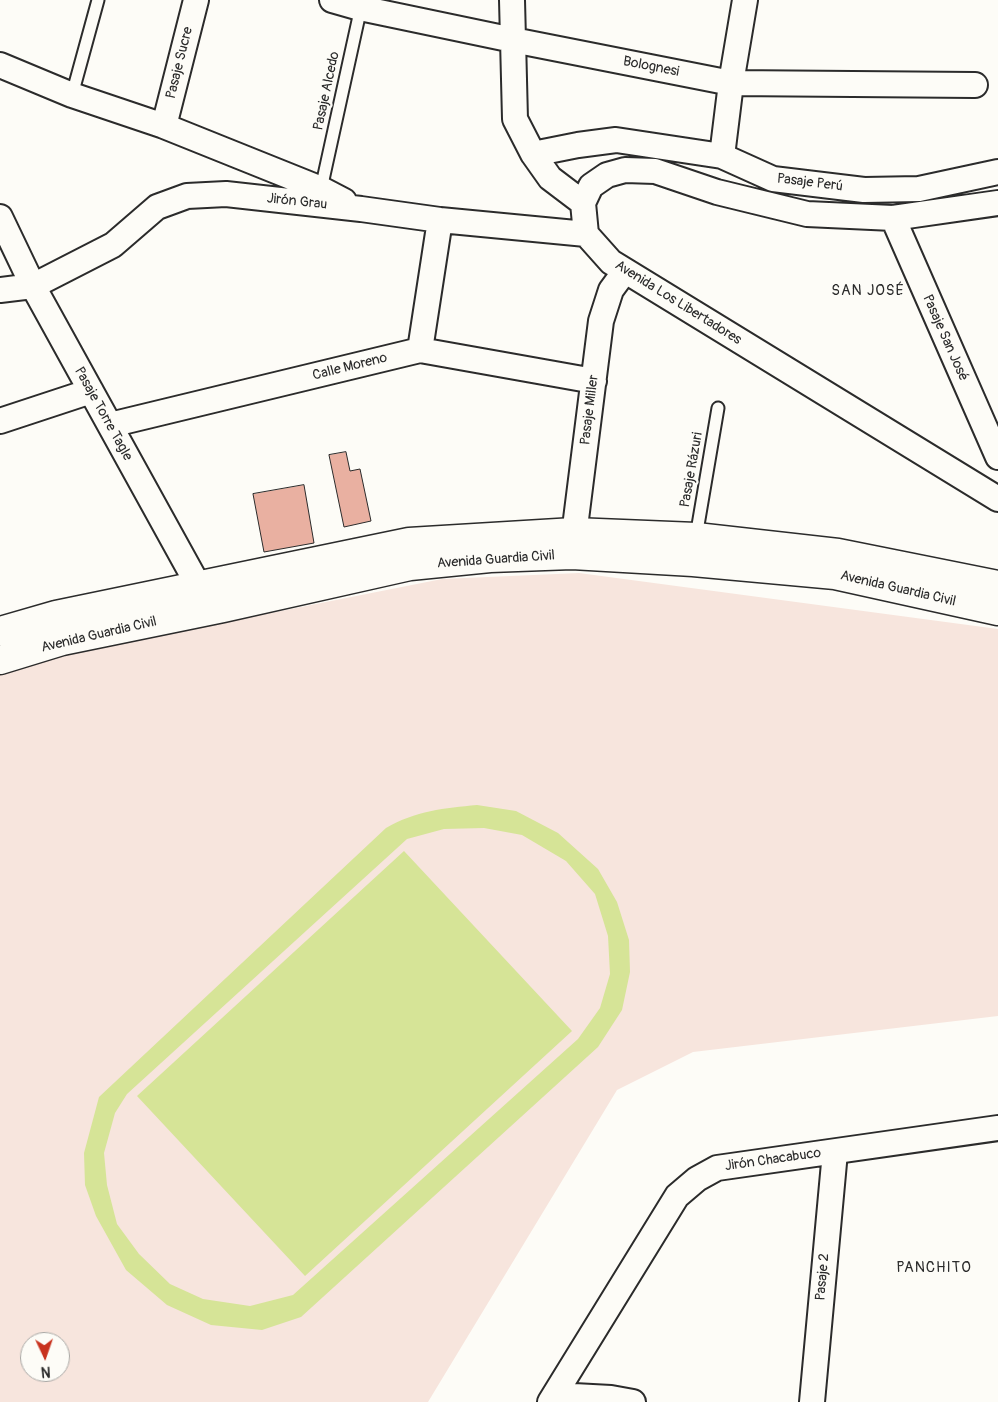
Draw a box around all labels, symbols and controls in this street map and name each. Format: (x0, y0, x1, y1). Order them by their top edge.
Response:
street label: Pasaje Sucre (163, 25, 197, 101)
street label: Pasaje Alcedo (310, 50, 344, 132)
street label: Bolognesi (621, 53, 681, 81)
street label: Pasaje Perú (776, 171, 844, 195)
street label: Jirón Grau (266, 190, 328, 214)
street label: Avenida Los Libertadores (612, 257, 744, 349)
district label: SAN JOSÉ (830, 282, 906, 300)
street label: Pasaje San José (918, 292, 972, 384)
street label: Calle Moreno (311, 350, 389, 384)
street label: Pasaje Torre Tagle (70, 364, 136, 464)
street label: Pasaje Miller (577, 374, 603, 446)
street label: Pasaje Rázuri (677, 431, 707, 509)
street label: Avenida Guardia Civil (436, 548, 556, 572)
street label: Avenida Guardia Civil (839, 568, 957, 610)
street label: Avenida Guardia Civil (40, 614, 158, 656)
street label: Jirón Chacabuco (724, 1145, 822, 1175)
street label: Pasaje 2 (813, 1253, 833, 1301)
district label: PANCHITO (895, 1259, 973, 1277)
north arrow (20, 1332, 70, 1382)
text: N (41, 1363, 51, 1380)

